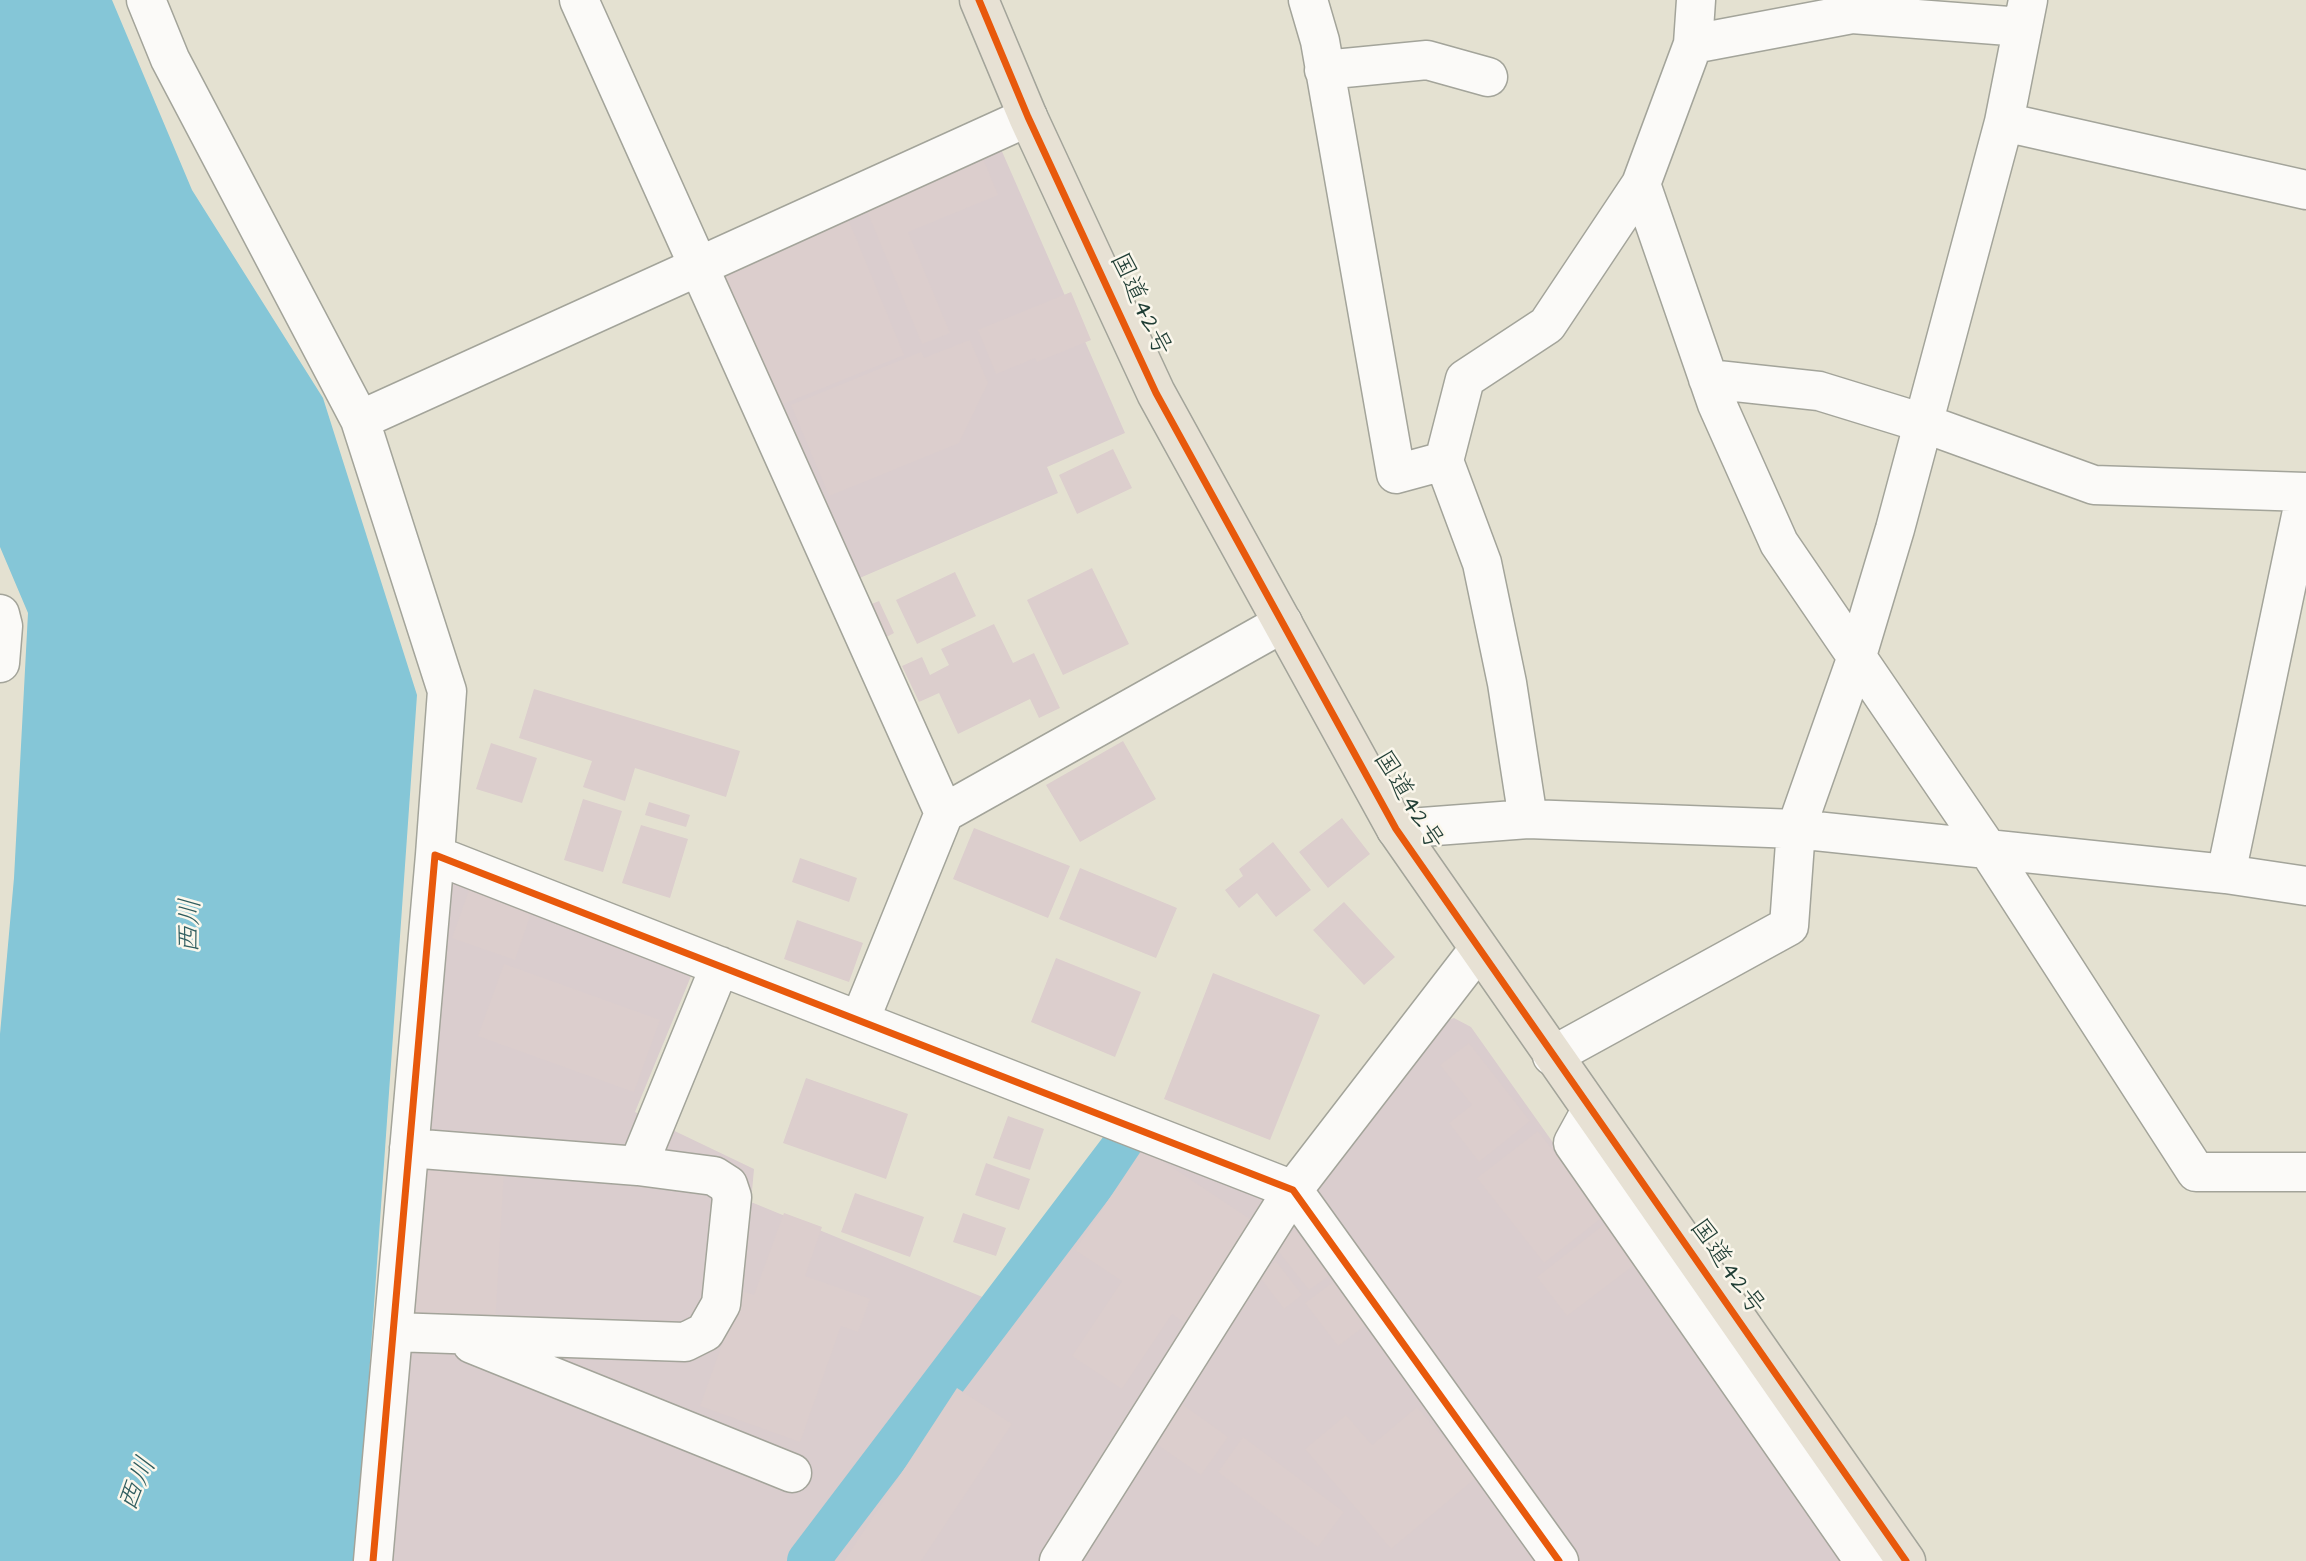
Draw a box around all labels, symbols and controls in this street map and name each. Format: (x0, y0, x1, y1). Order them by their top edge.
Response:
street label: 国道42号 (1101, 248, 1177, 362)
street label: 国道42号 (1365, 746, 1449, 856)
water label: 西川 (174, 897, 210, 955)
street label: 国道42号 (1682, 1214, 1770, 1322)
water label: 西川 (113, 1453, 165, 1517)

